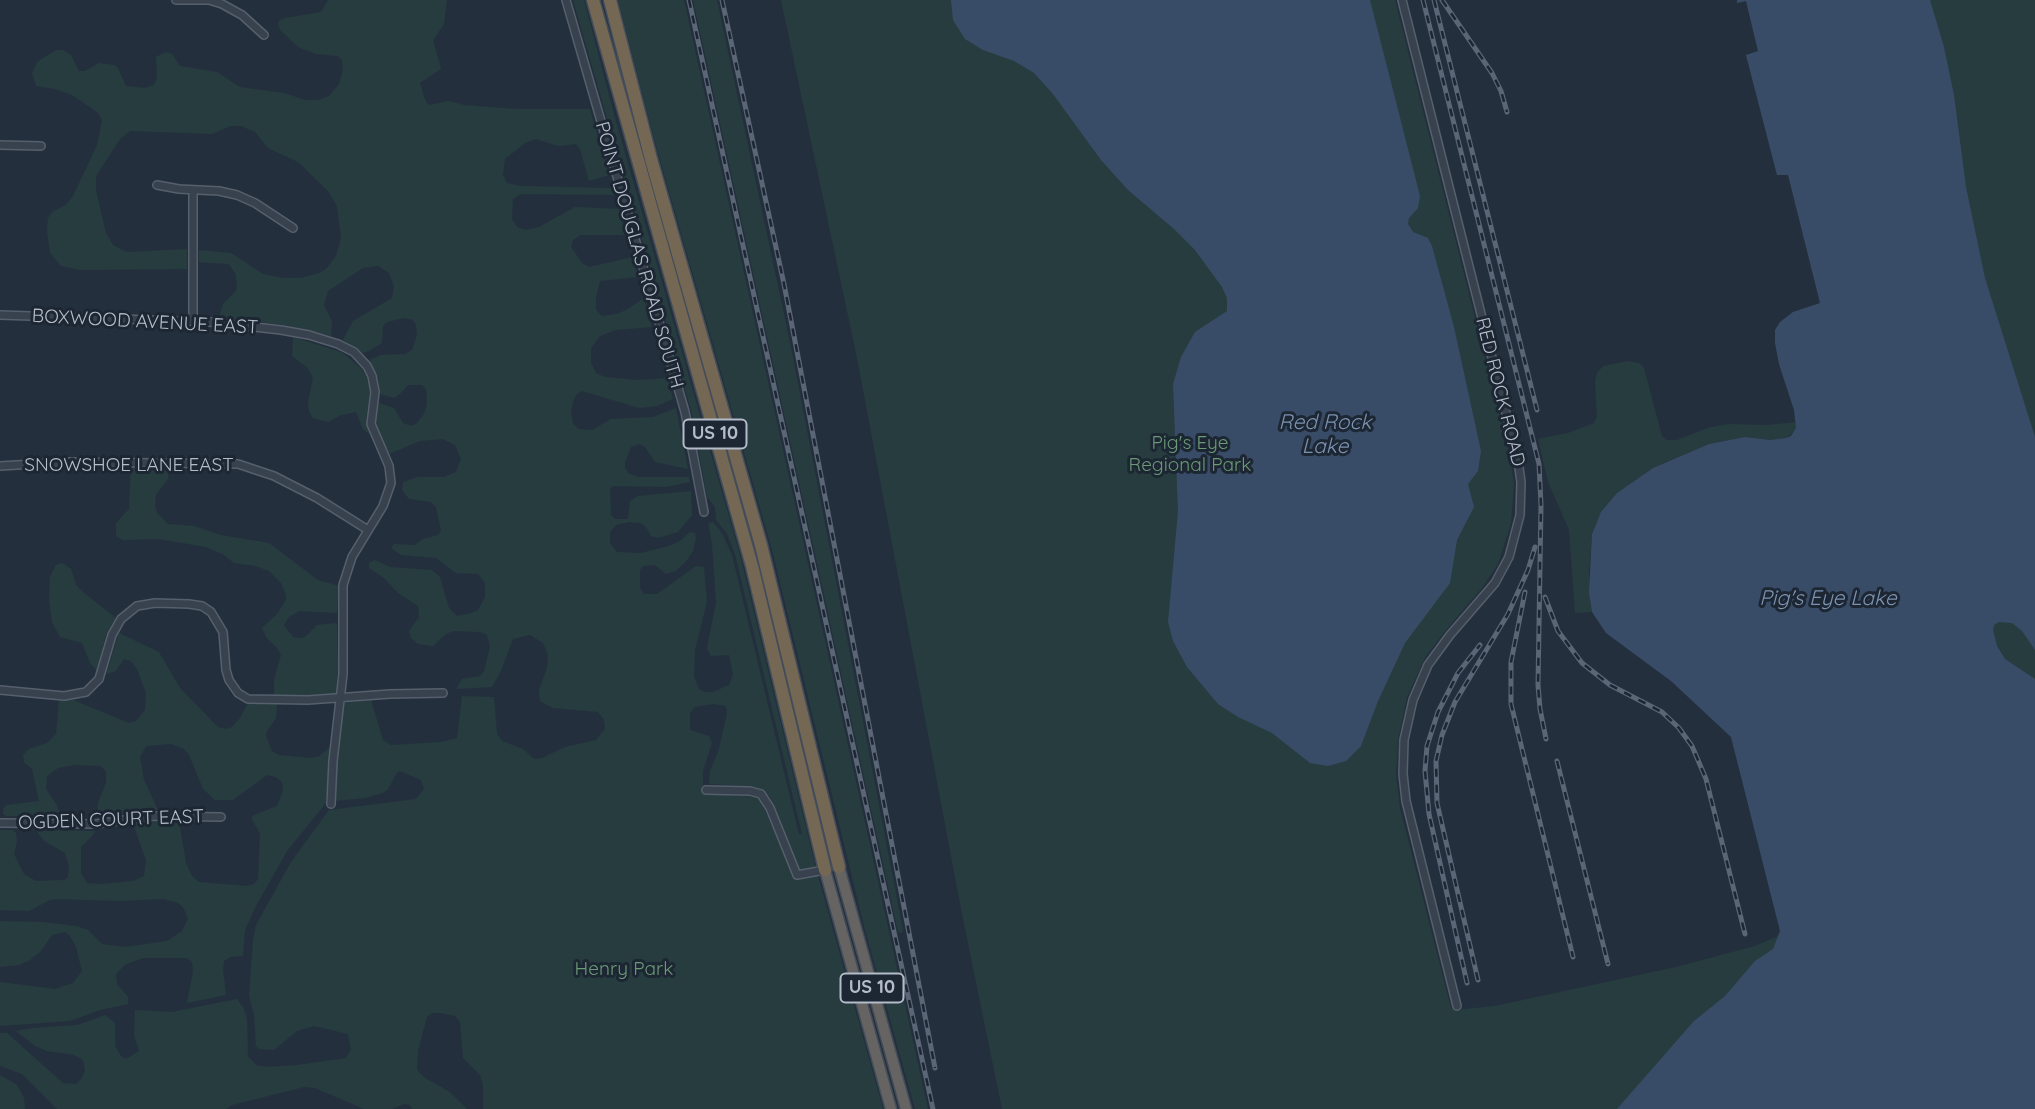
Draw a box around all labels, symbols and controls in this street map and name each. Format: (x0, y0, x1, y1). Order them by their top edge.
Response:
street label: POINT DOUGLAS ROAD SOUTH (590, 119, 688, 391)
street label: BOXWOOD AVENUE EAST (31, 305, 259, 339)
street label: RED ROCK ROAD (1470, 315, 1530, 469)
water label: Red Rock Lake (1278, 410, 1372, 460)
road number: US 10 (684, 420, 746, 448)
park label: Pig's Eye Regional Park (1129, 432, 1251, 476)
street label: SNOWSHOE LANE EAST (24, 454, 234, 476)
water label: Pig's Eye Lake (1759, 586, 1897, 612)
street label: OGDEN COURT EAST (18, 805, 204, 835)
park label: Henry Park (575, 958, 673, 980)
road number: US 10 (840, 973, 903, 1002)

